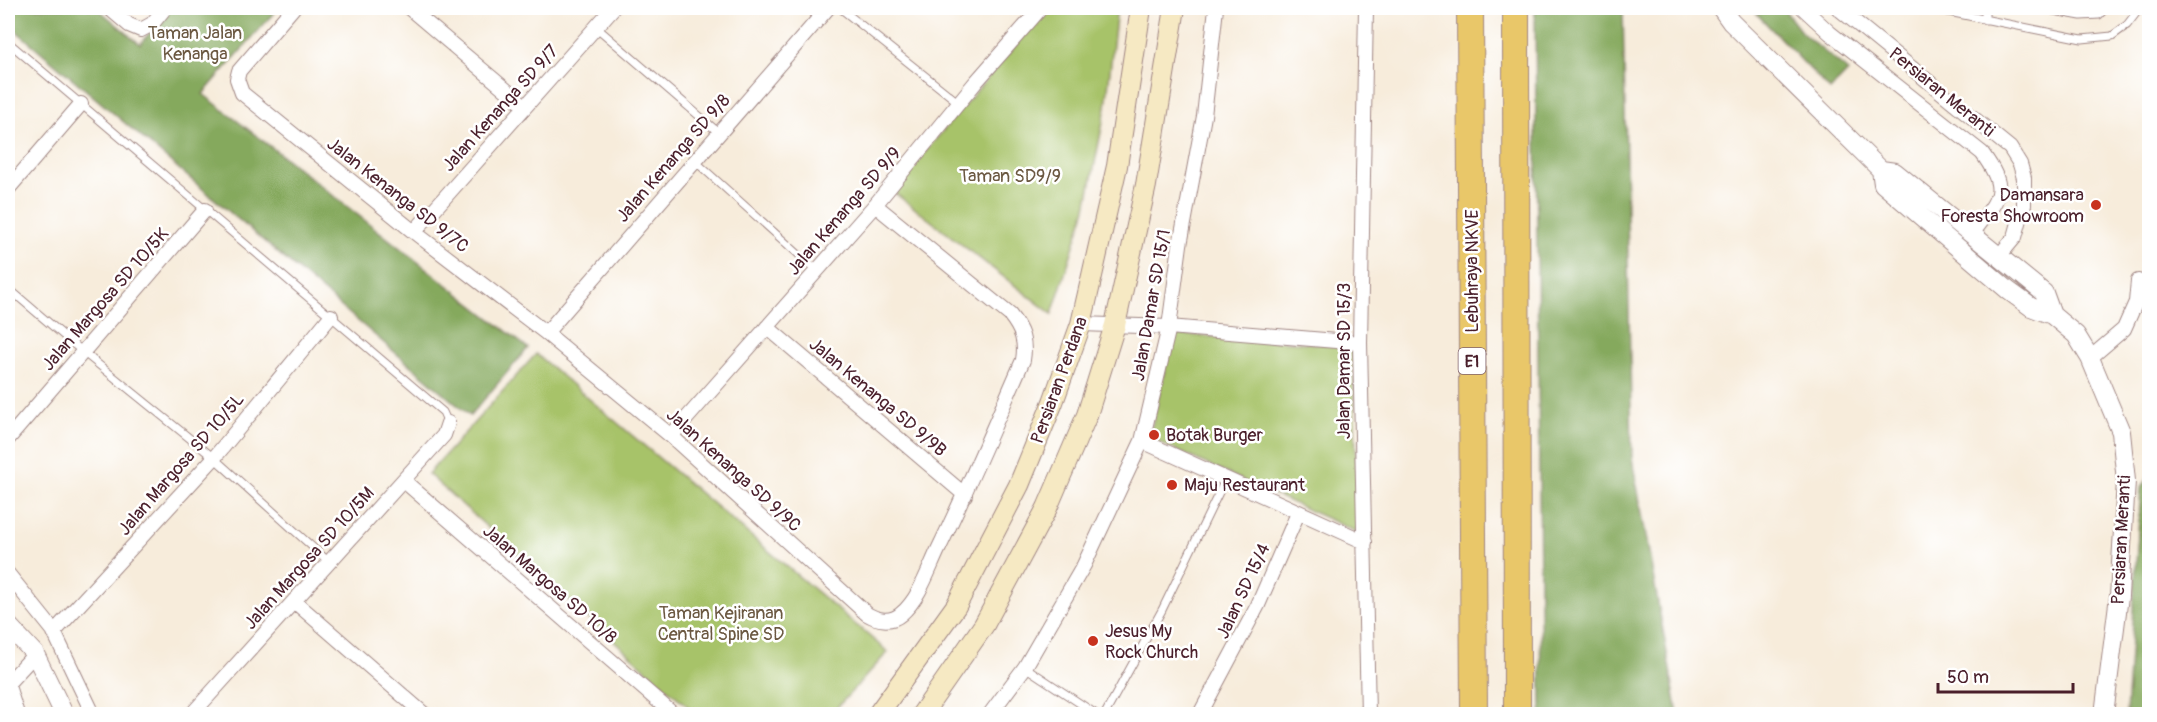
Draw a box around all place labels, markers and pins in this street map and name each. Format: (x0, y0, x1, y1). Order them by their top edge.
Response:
place label: Damansara Foresta Showroom (1940, 184, 2084, 228)
marker: Damansara Foresta Showroom (2089, 198, 2103, 212)
place label: Botak Burger (1166, 424, 1263, 447)
marker: Botak Burger (1147, 428, 1161, 442)
place label: Maju Restaurant (1184, 474, 1306, 497)
marker: Maju Restaurant (1165, 478, 1179, 492)
place label: Jesus My Rock Church (1105, 620, 1198, 664)
marker: Jesus My Rock Church (1086, 634, 1100, 648)

